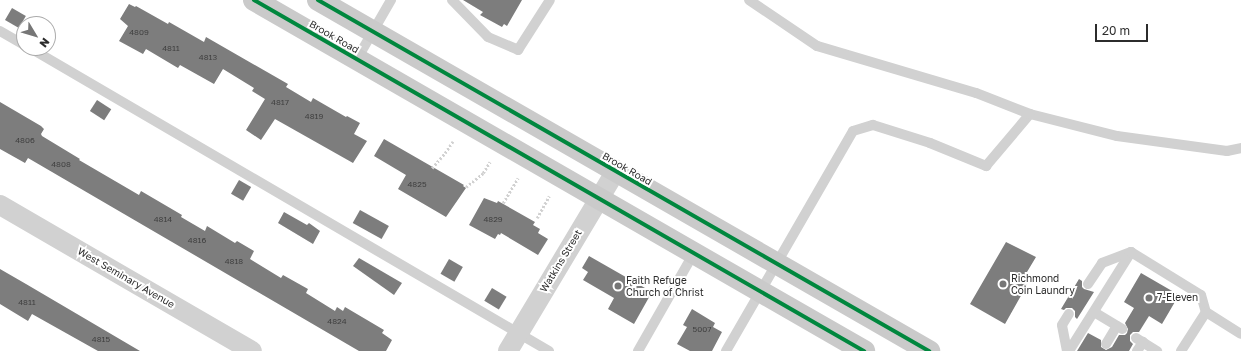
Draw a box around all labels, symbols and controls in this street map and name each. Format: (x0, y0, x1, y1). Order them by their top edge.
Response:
north arrow (16, 16, 56, 56)
scale bar (1097, 16, 1150, 42)
street label: Brook Road (307, 18, 361, 56)
text: 20 m (1102, 23, 1130, 38)
house number: 4809 (129, 28, 149, 38)
text: N (37, 36, 53, 50)
house number: 4811 (162, 44, 180, 54)
house number: 4813 (199, 53, 217, 63)
house number: 4817 (271, 98, 289, 108)
house number: 4819 (305, 112, 323, 122)
house number: 4806 (15, 136, 35, 146)
street label: Brook Road (600, 150, 654, 188)
house number: 4808 (51, 160, 71, 170)
house number: 4825 (407, 180, 427, 190)
house number: 4814 (154, 215, 172, 225)
house number: 4829 (483, 215, 503, 225)
street label: Watkins Street (538, 228, 584, 294)
house number: 4816 (188, 236, 206, 246)
street label: West Seminary Avenue (75, 245, 177, 311)
house number: 4818 (225, 257, 243, 267)
place label: Richmond Coin Laundry (1011, 272, 1075, 296)
place label: Faith Refuge Church of Christ (626, 274, 704, 298)
marker: Richmond Coin Laundry (998, 279, 1008, 289)
marker: Faith Refuge Church of Christ (613, 281, 623, 291)
place label: 7-Eleven (1157, 292, 1198, 304)
marker: 7-Eleven (1144, 293, 1154, 303)
house number: 4811 (18, 298, 36, 308)
house number: 4824 (327, 317, 347, 327)
house number: 5007 (693, 325, 711, 335)
house number: 4815 (92, 335, 110, 345)

